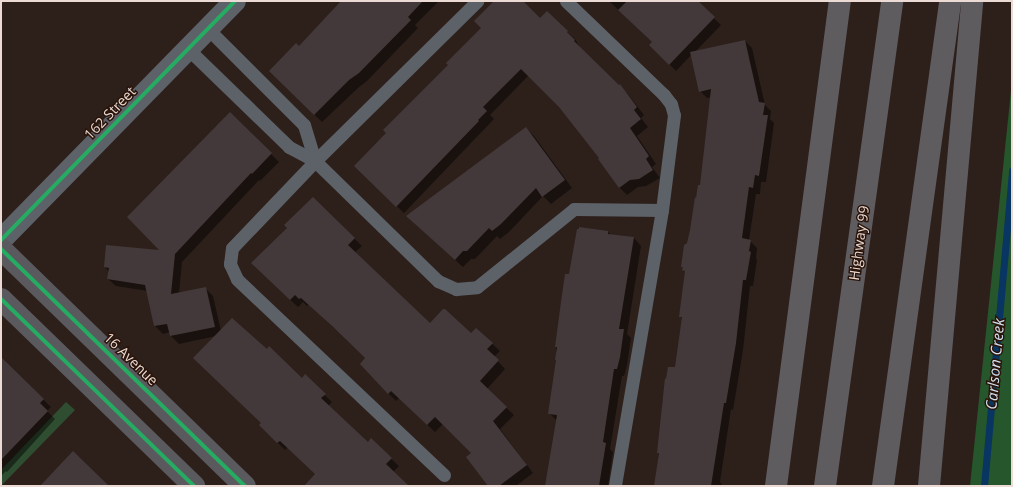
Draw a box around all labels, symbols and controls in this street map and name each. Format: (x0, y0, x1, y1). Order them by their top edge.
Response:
street label: 162 Street (81, 83, 139, 143)
street label: Highway 99 (845, 205, 873, 281)
water label: Carlson Creek (982, 318, 1008, 410)
street label: 16 Avenue (101, 329, 161, 389)

